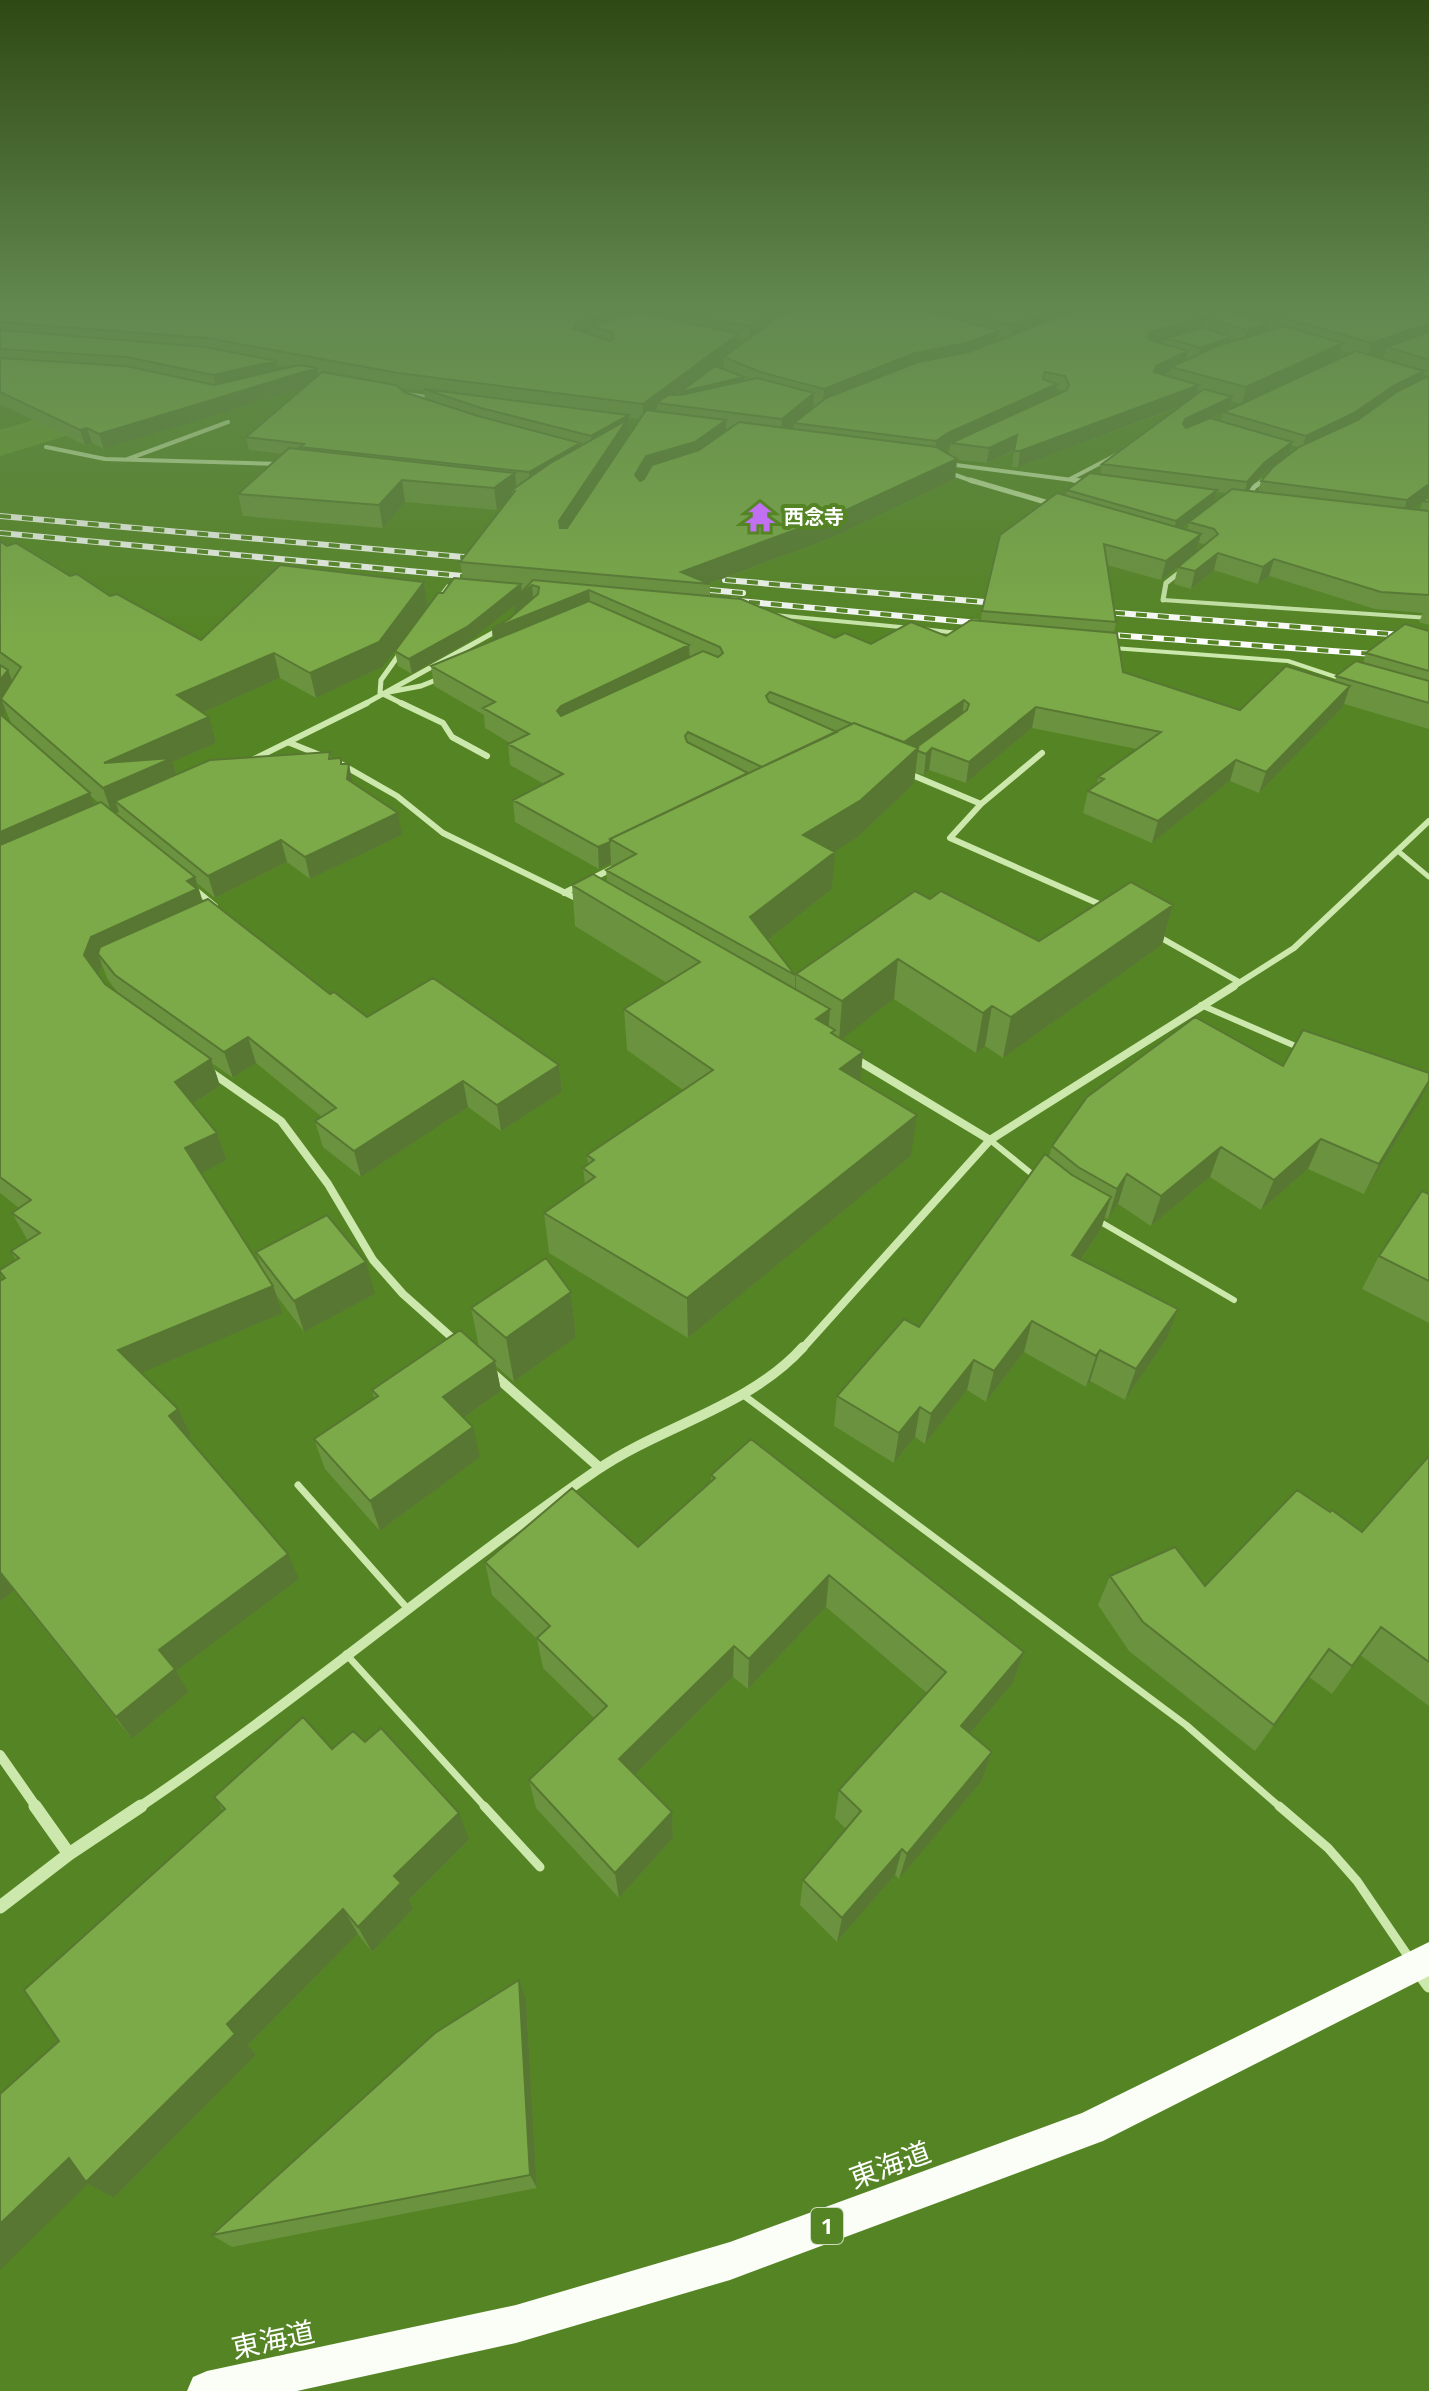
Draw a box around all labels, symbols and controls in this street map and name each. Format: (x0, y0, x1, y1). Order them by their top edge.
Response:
temple icon: 西念寺 (743, 500, 777, 534)
place label: 西念寺 (784, 503, 844, 530)
street label: 東海道 (844, 2132, 936, 2196)
road number: 1 (811, 2208, 843, 2244)
street label: 東海道 (228, 2312, 318, 2366)

